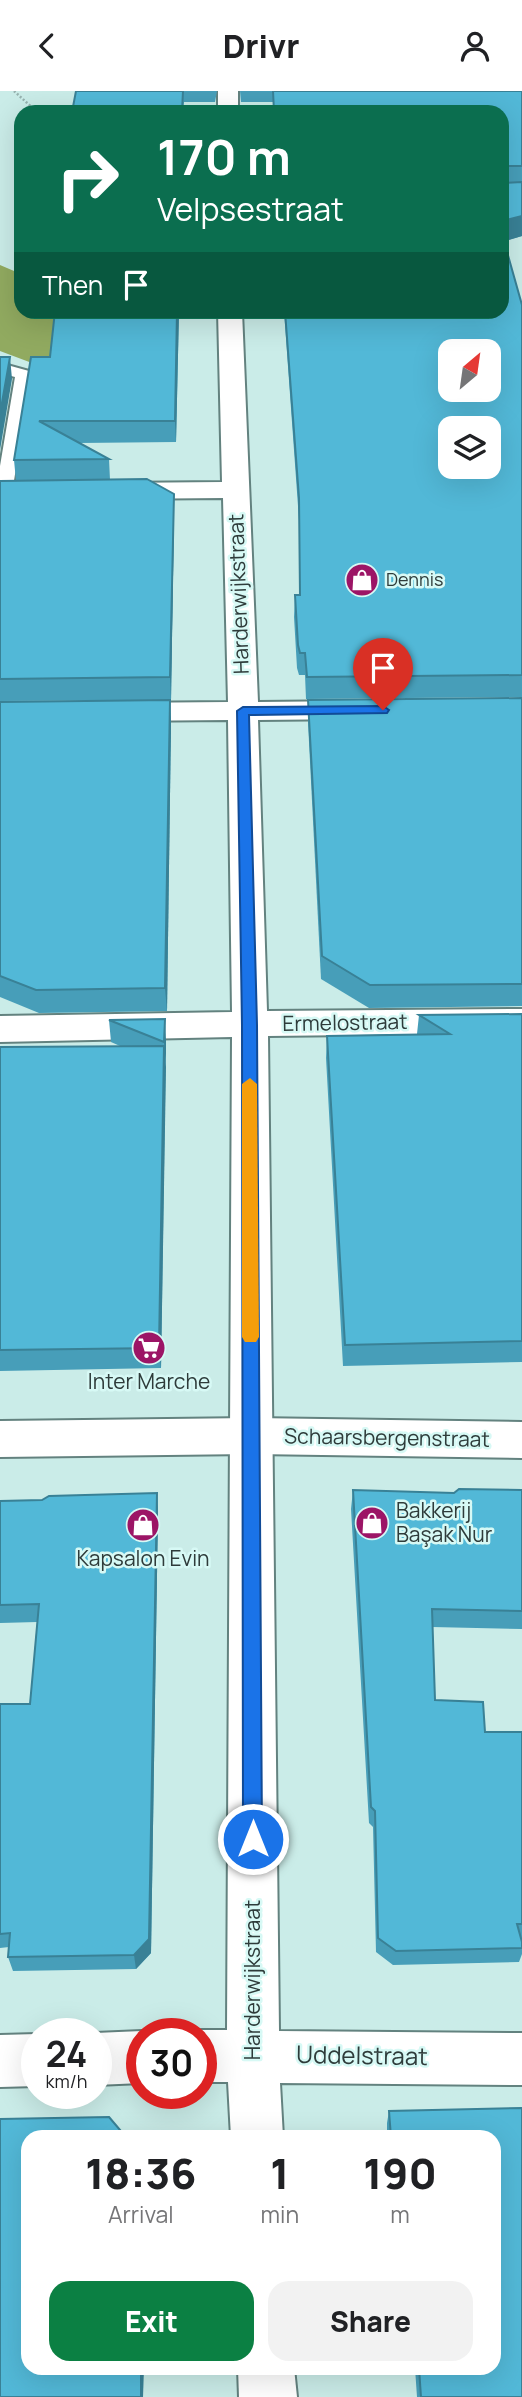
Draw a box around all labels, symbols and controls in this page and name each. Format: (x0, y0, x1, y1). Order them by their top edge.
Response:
text: Drivr (223, 24, 299, 68)
icon: back (28, 27, 66, 65)
icon: person (456, 27, 494, 65)
text: 170 m (157, 123, 291, 190)
icon: right (42, 133, 133, 224)
text: Velpsestraat (157, 187, 344, 231)
icon: arrive (117, 266, 155, 304)
text: Then (42, 267, 103, 303)
north arrow (438, 339, 500, 403)
map controls (438, 339, 501, 479)
button: layers (438, 416, 501, 479)
street label: Harderwijkstraat (221, 513, 255, 675)
shop icon: Dennis (343, 561, 381, 599)
place label: Dennis (386, 567, 443, 591)
pin (353, 638, 413, 710)
icon: arrive (364, 649, 402, 687)
street label: Ermelostraat (282, 1007, 408, 1037)
supermarket icon: Inter Marche (130, 1329, 168, 1367)
place label: Inter Marche (88, 1367, 210, 1395)
street label: Schaarsbergenstraat (284, 1421, 490, 1453)
place label: Bakkerij Başak Nur (396, 1496, 493, 1548)
shop icon: Bakkerij Başak Nur (353, 1504, 391, 1542)
shop icon: Kapsalon Evin (124, 1506, 162, 1544)
place label: Kapsalon Evin (76, 1544, 210, 1572)
position arrow (216, 1802, 290, 1876)
street label: Harderwijkstraat (238, 1900, 266, 2060)
speed limit sign: 30 (126, 2018, 217, 2109)
text: 24 (46, 2030, 87, 2078)
street label: Uddelstraat (296, 2037, 428, 2072)
text: km/h (46, 2069, 87, 2093)
text: 18:36 (85, 2144, 196, 2202)
text: 1 (270, 2144, 289, 2202)
text: 190 (363, 2144, 437, 2202)
text: Arrival (108, 2198, 174, 2230)
text: min (261, 2198, 299, 2230)
text: m (390, 2198, 410, 2230)
button: Exit (49, 2281, 254, 2361)
button: Share (268, 2281, 473, 2361)

